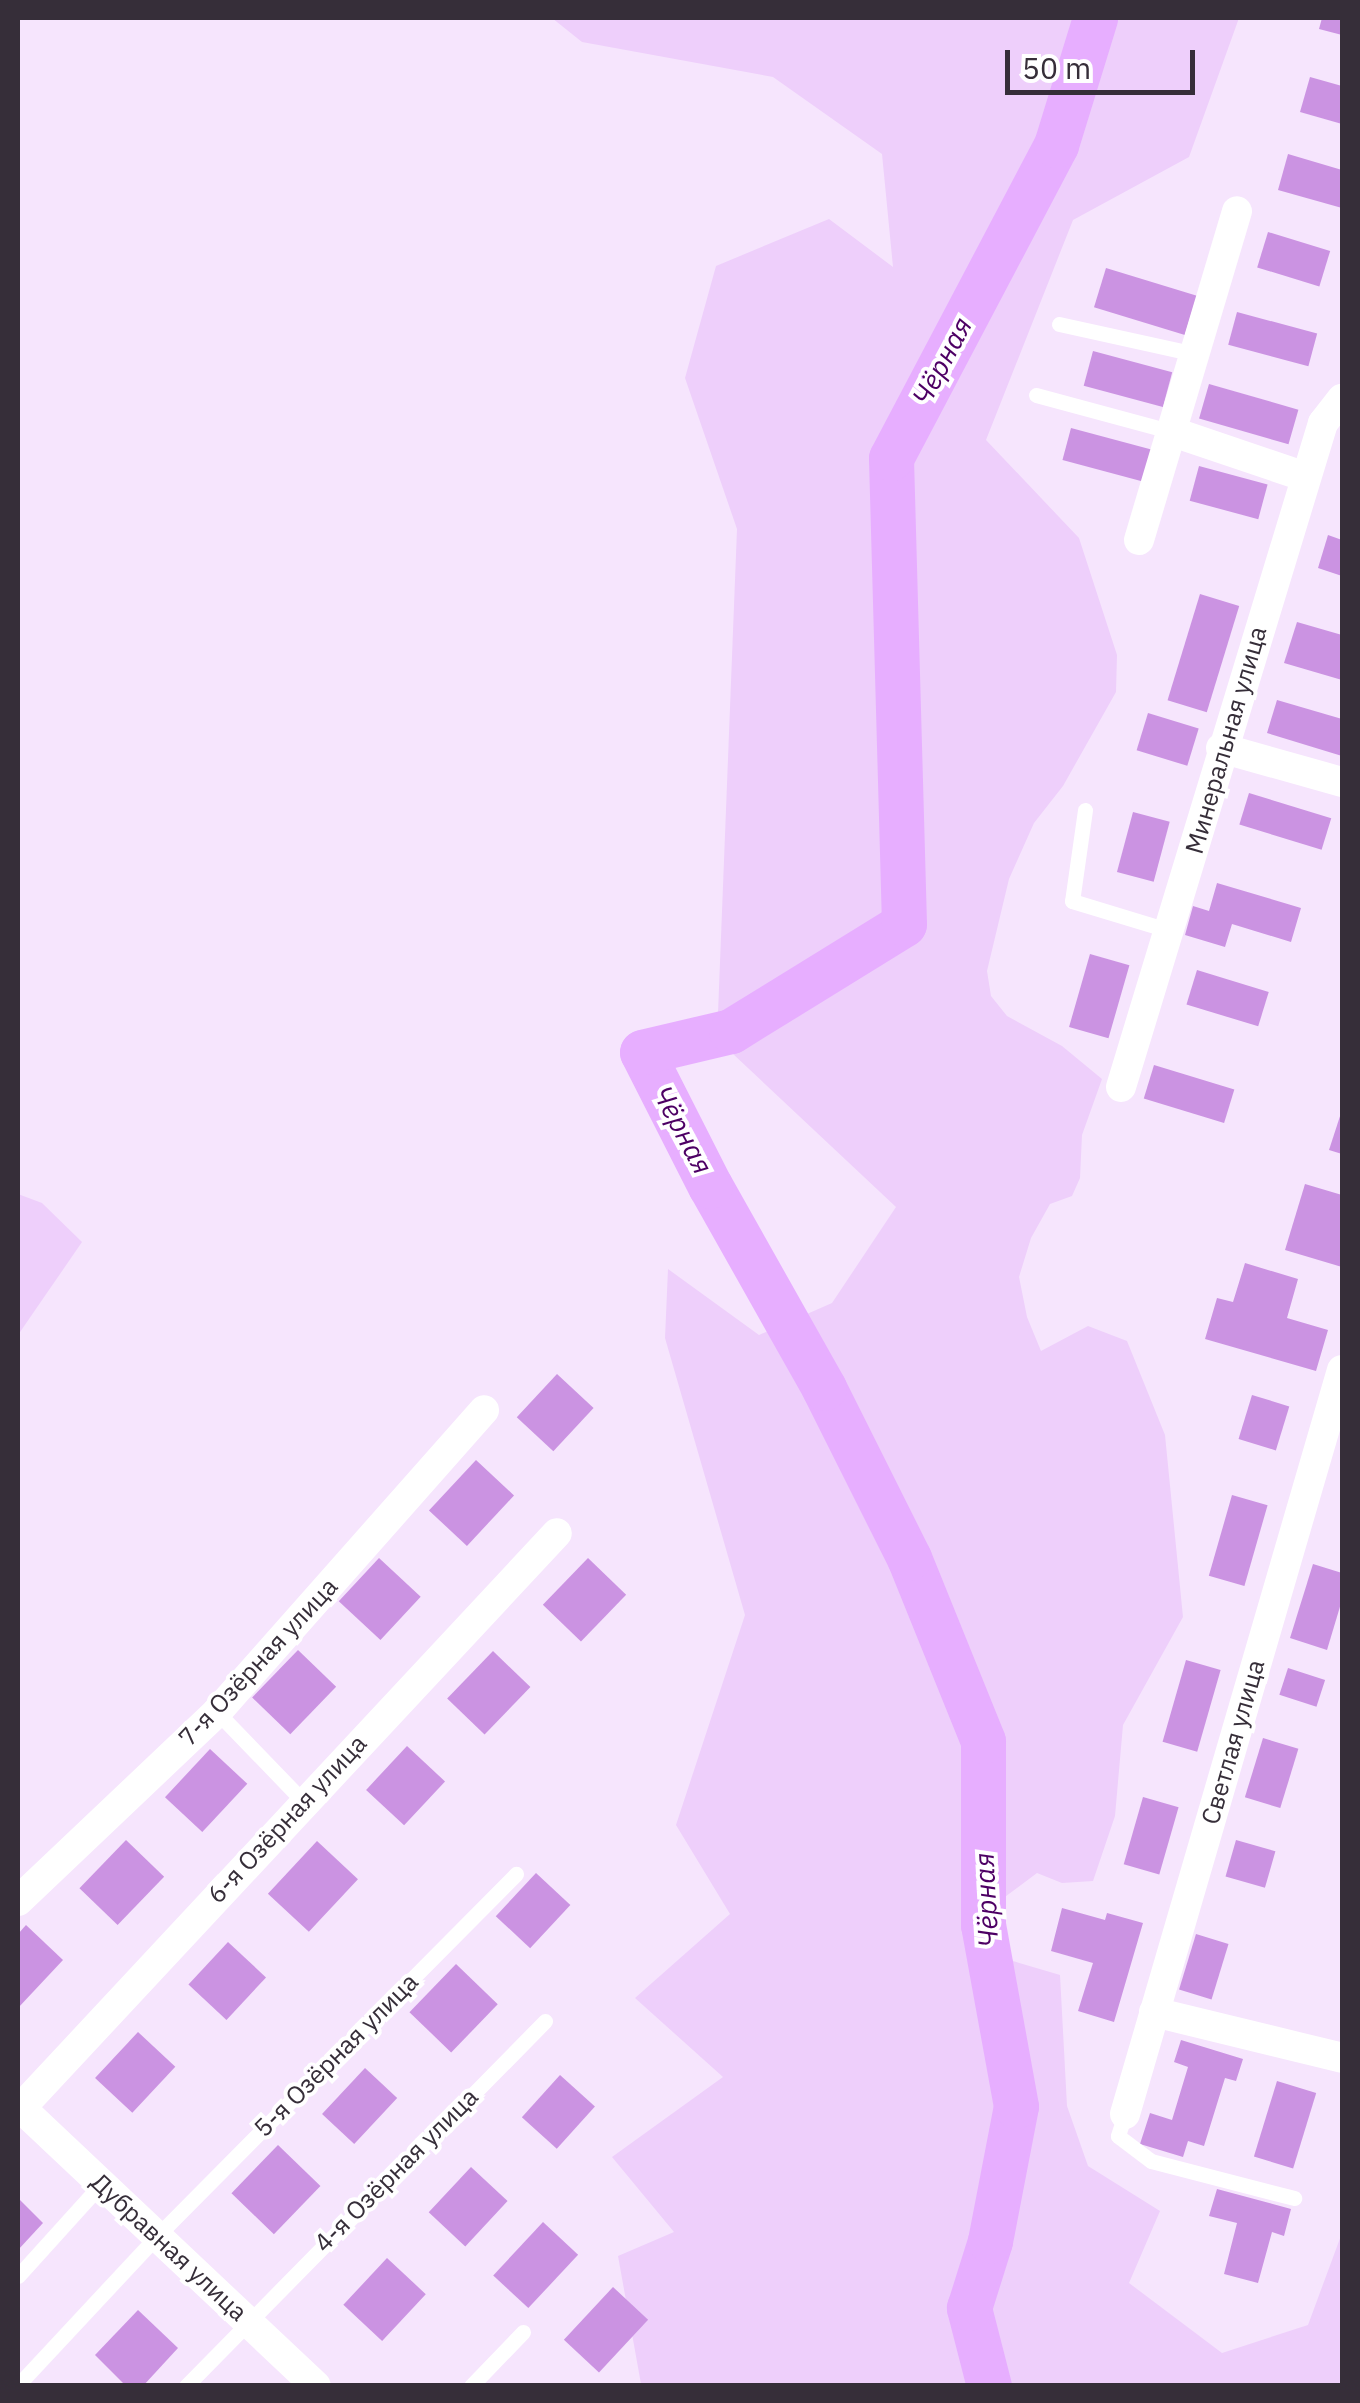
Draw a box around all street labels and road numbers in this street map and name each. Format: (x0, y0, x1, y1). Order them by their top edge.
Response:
street label: Минеральная улица (1179, 623, 1273, 857)
street label: 7-я Озёрная улица (172, 1572, 344, 1752)
street label: Светлая улица (1195, 1656, 1271, 1828)
street label: 6-я Озёрная улица (201, 1729, 373, 1909)
street label: 5-я Озёрная улица (248, 1967, 424, 2143)
street label: 4-я Озёрная улица (308, 2082, 484, 2258)
street label: Дубравная улица (85, 2167, 253, 2327)

